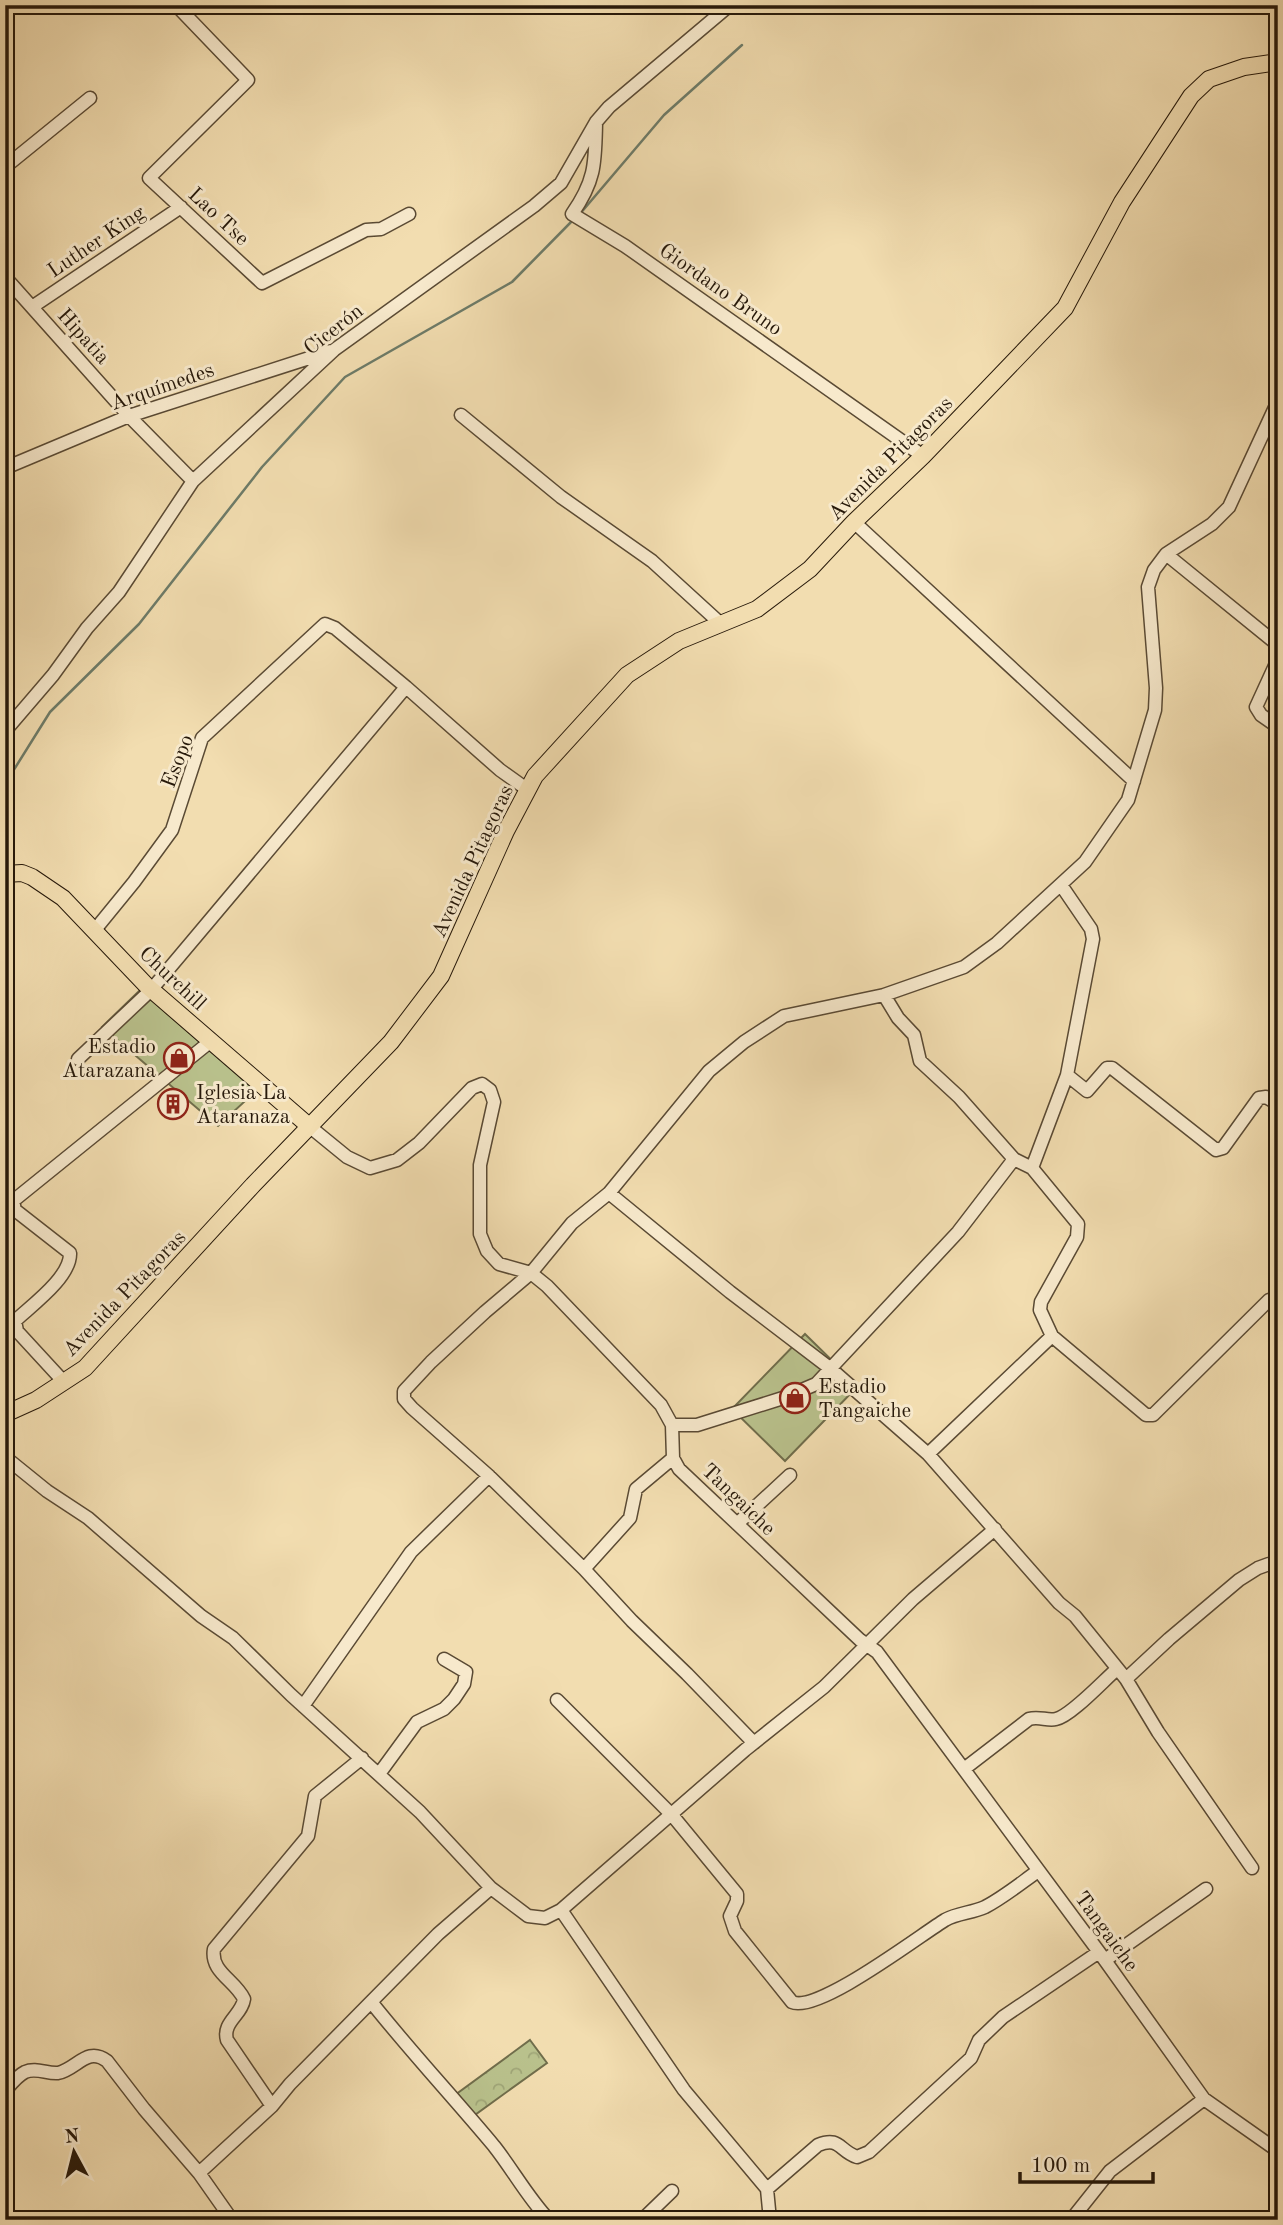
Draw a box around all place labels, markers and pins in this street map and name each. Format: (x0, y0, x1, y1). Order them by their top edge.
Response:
place label: Estadio Atarazana (62, 1037, 156, 1082)
shop icon: Estadio Atarazana (162, 1041, 196, 1075)
place label: Iglesia La Ataranaza (196, 1083, 290, 1128)
building icon: Iglesia La Ataranaza (156, 1087, 190, 1121)
place label: Estadio Tangaiche (818, 1377, 911, 1422)
shop icon: Estadio Tangaiche (778, 1381, 812, 1415)

